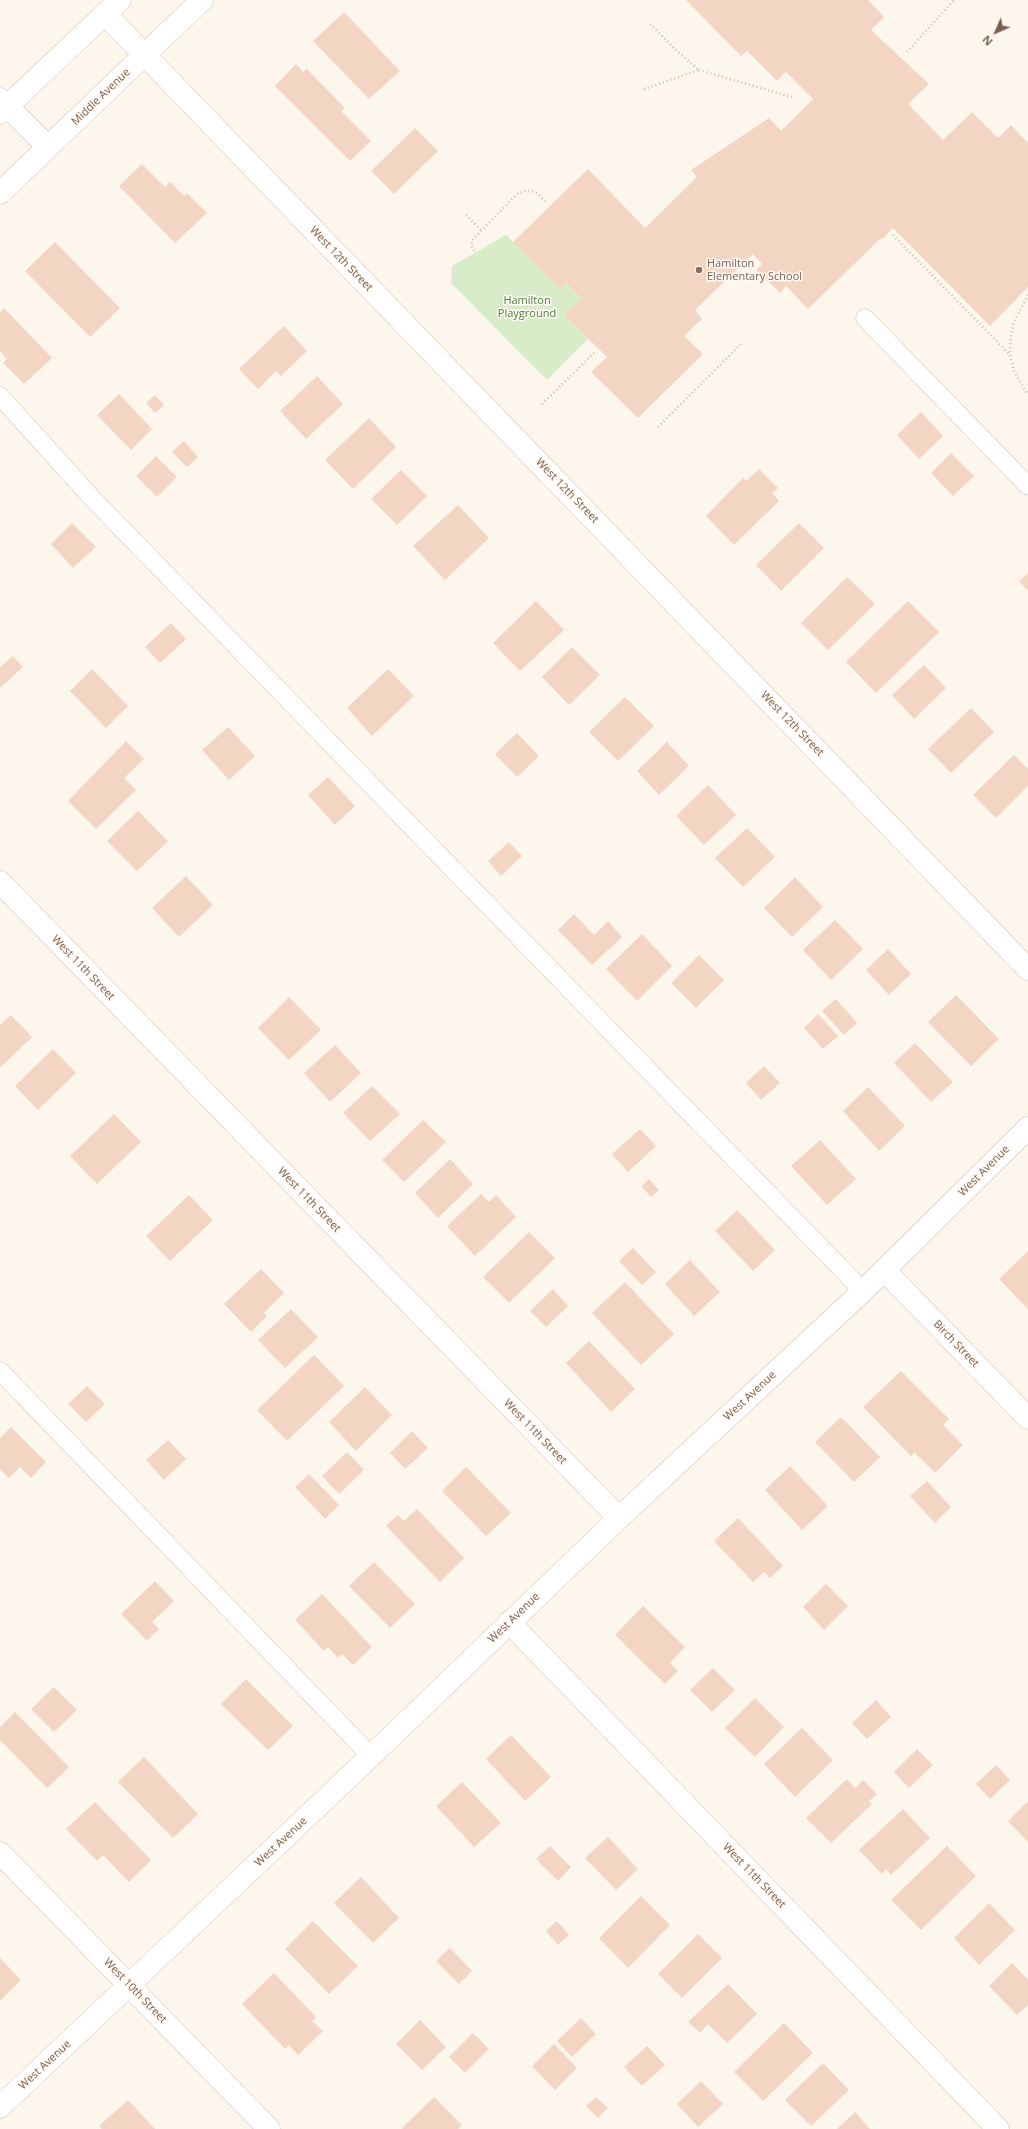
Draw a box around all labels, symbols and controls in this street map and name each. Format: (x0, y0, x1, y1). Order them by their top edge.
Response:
north arrow (976, 12, 1016, 52)
text: N (979, 32, 996, 49)
street label: Middle Avenue (69, 66, 133, 128)
street label: West 12th Street (307, 224, 375, 294)
place label: Hamilton Elementary School (707, 257, 802, 283)
marker: Hamilton Elementary School (694, 265, 704, 275)
park label: Hamilton Playground (498, 294, 556, 320)
street label: West 12th Street (533, 456, 601, 526)
street label: West 12th Street (758, 689, 826, 759)
street label: West 11th Street (49, 933, 117, 1003)
street label: West Avenue (956, 1143, 1012, 1199)
street label: West 11th Street (275, 1165, 343, 1235)
street label: Birch Street (930, 1318, 982, 1370)
street label: West Avenue (721, 1368, 779, 1424)
street label: West 11th Street (501, 1397, 569, 1467)
street label: West Avenue (485, 1590, 543, 1646)
street label: West Avenue (252, 1814, 310, 1870)
street label: West 11th Street (720, 1841, 788, 1911)
street label: West 10th Street (101, 1956, 169, 2026)
street label: West Avenue (16, 2037, 74, 2093)

